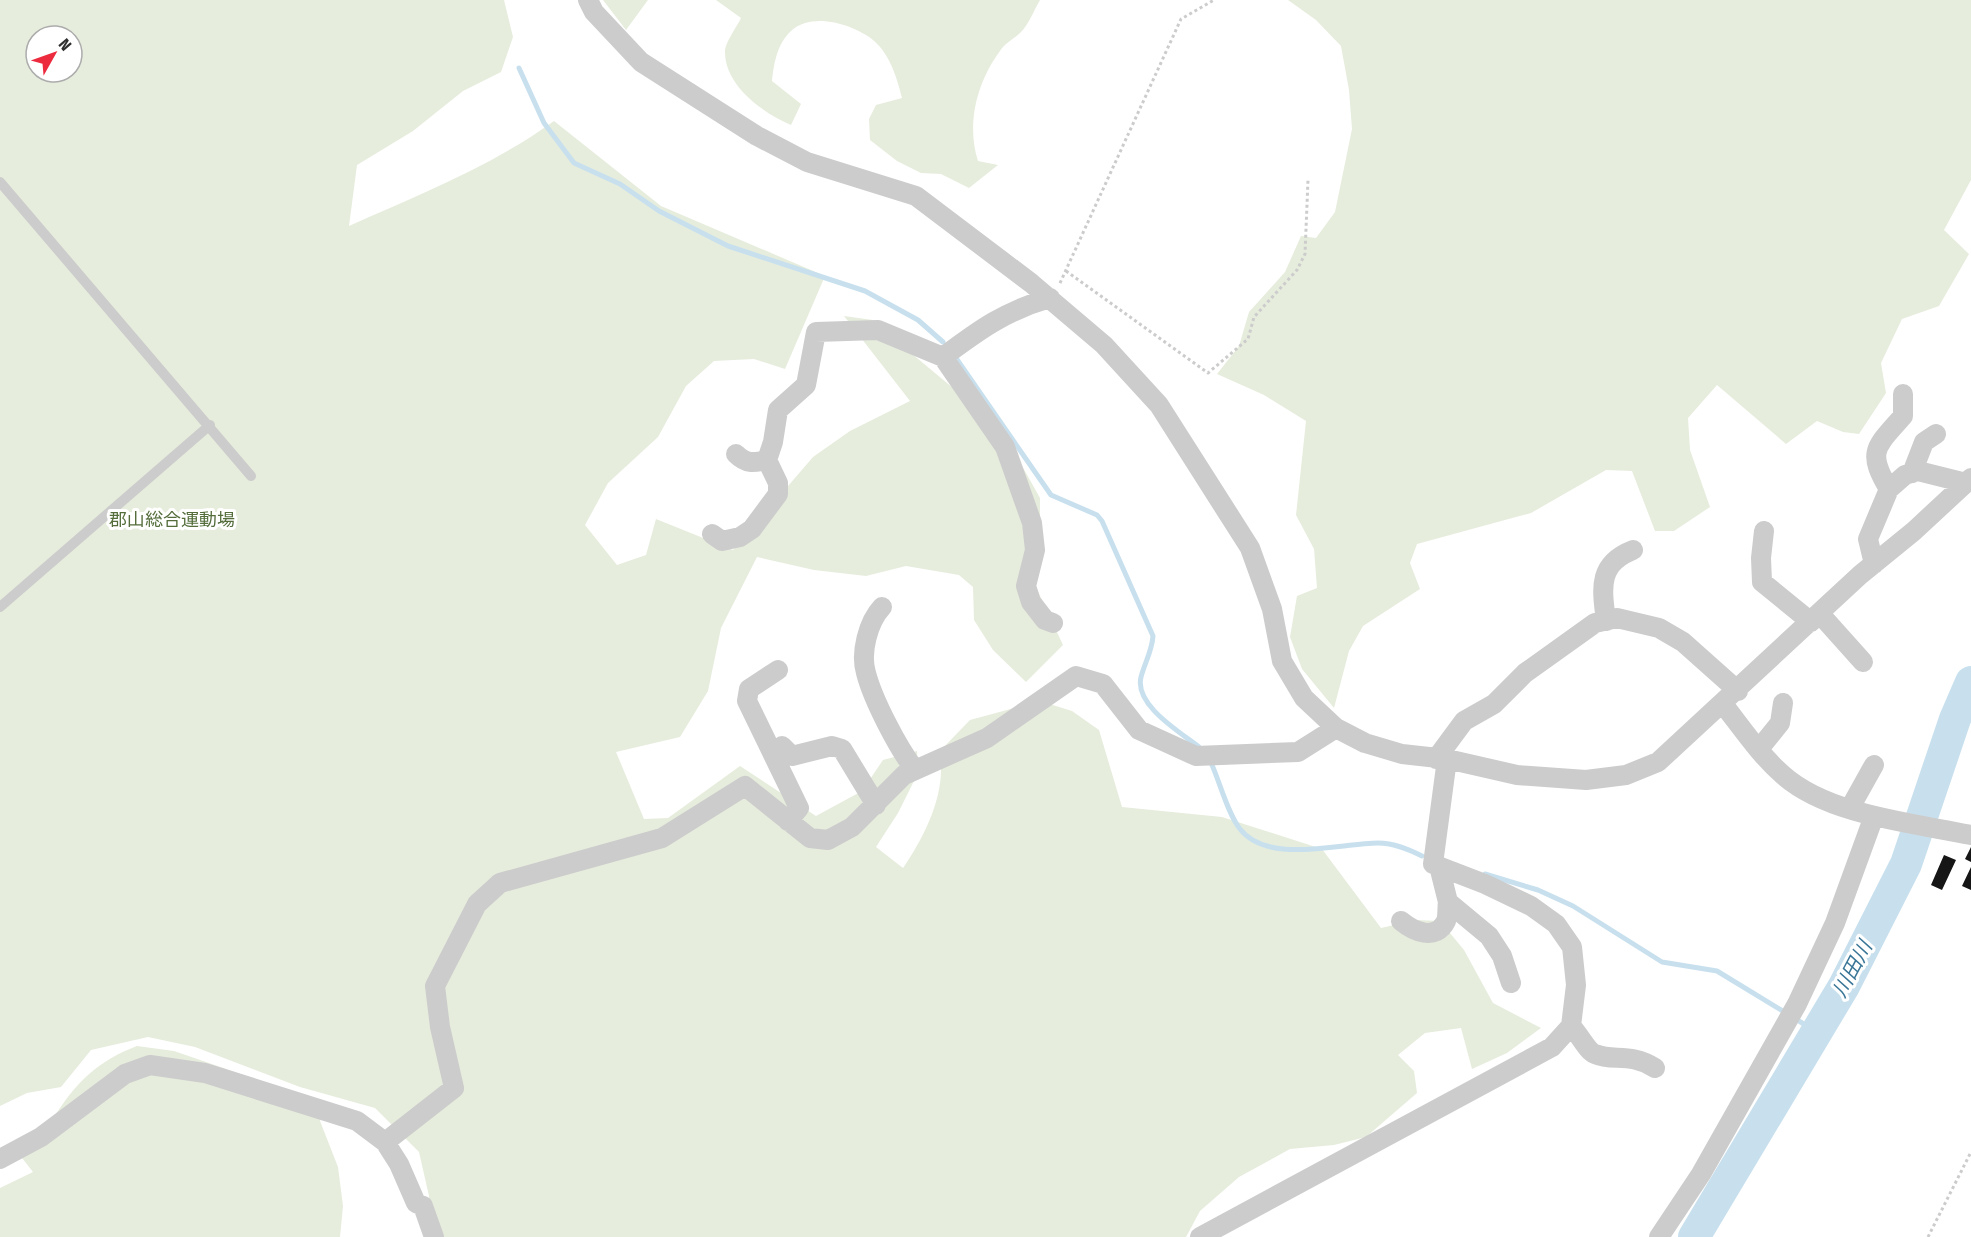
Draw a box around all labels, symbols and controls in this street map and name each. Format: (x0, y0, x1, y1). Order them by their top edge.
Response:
north arrow (24, 24, 84, 84)
text: N (55, 35, 75, 54)
park label: 郡山総合運動場 (109, 509, 235, 531)
water label: 川田川 (1827, 935, 1878, 1001)

